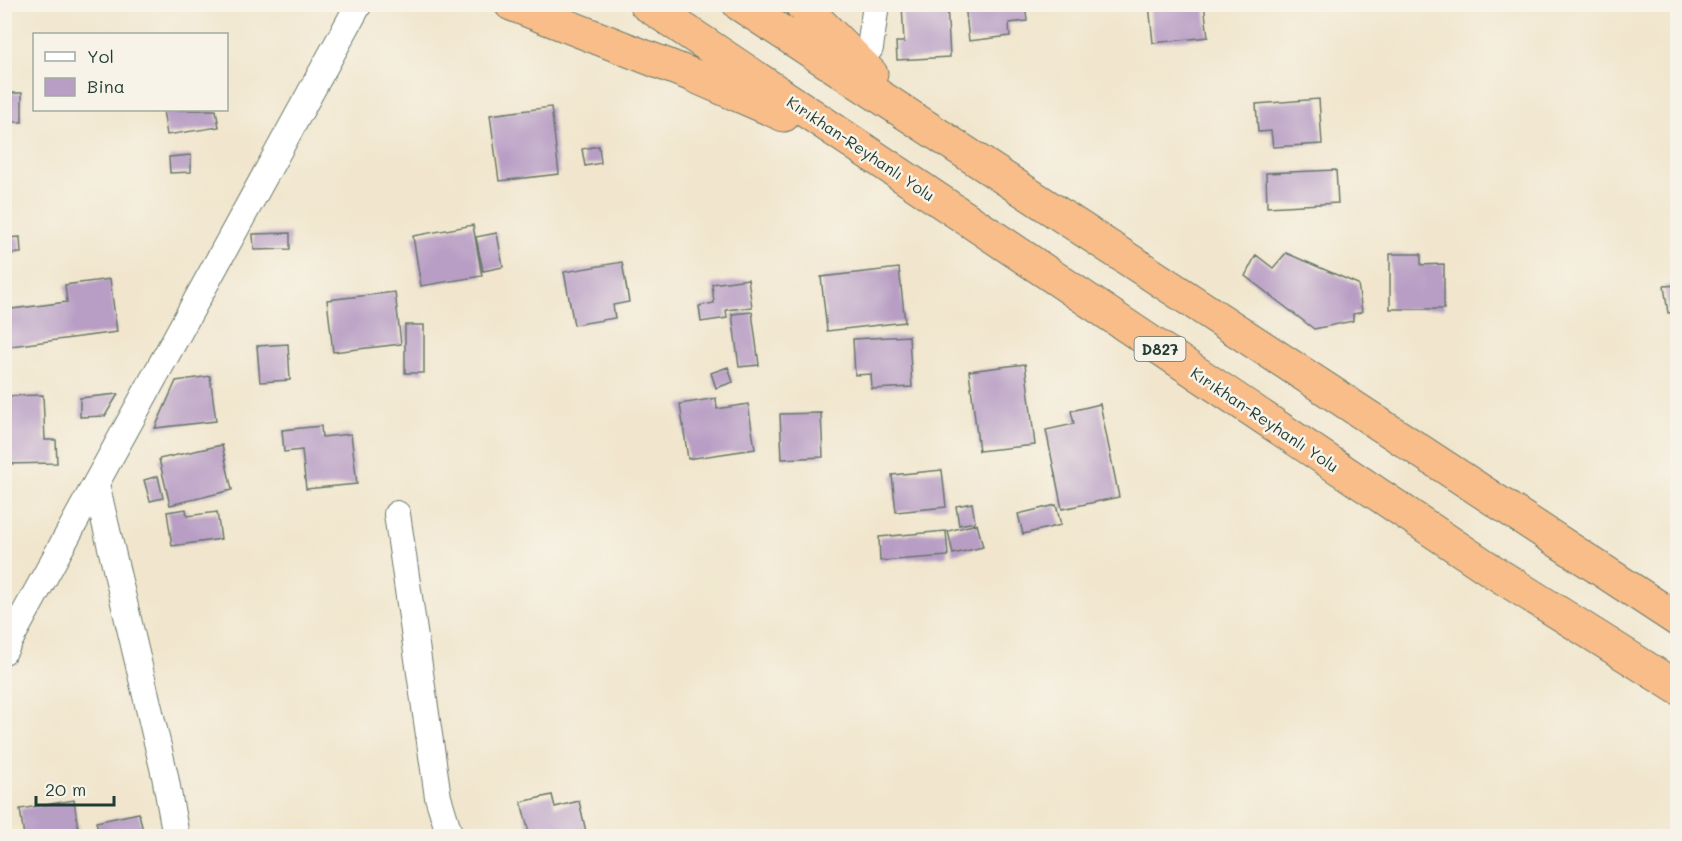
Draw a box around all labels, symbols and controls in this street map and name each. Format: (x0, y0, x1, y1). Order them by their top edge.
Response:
legend (33, 33, 228, 111)
text: Yol (87, 44, 114, 68)
text: Bina (87, 74, 125, 98)
street label: Kırıkhan-Reyhanlı Yolu (783, 91, 939, 205)
road number: D827 (1134, 337, 1186, 361)
street label: Kırıkhan-Reyhanlı Yolu (1187, 362, 1343, 476)
scale bar (36, 769, 114, 807)
text: 20 m (45, 777, 86, 801)

